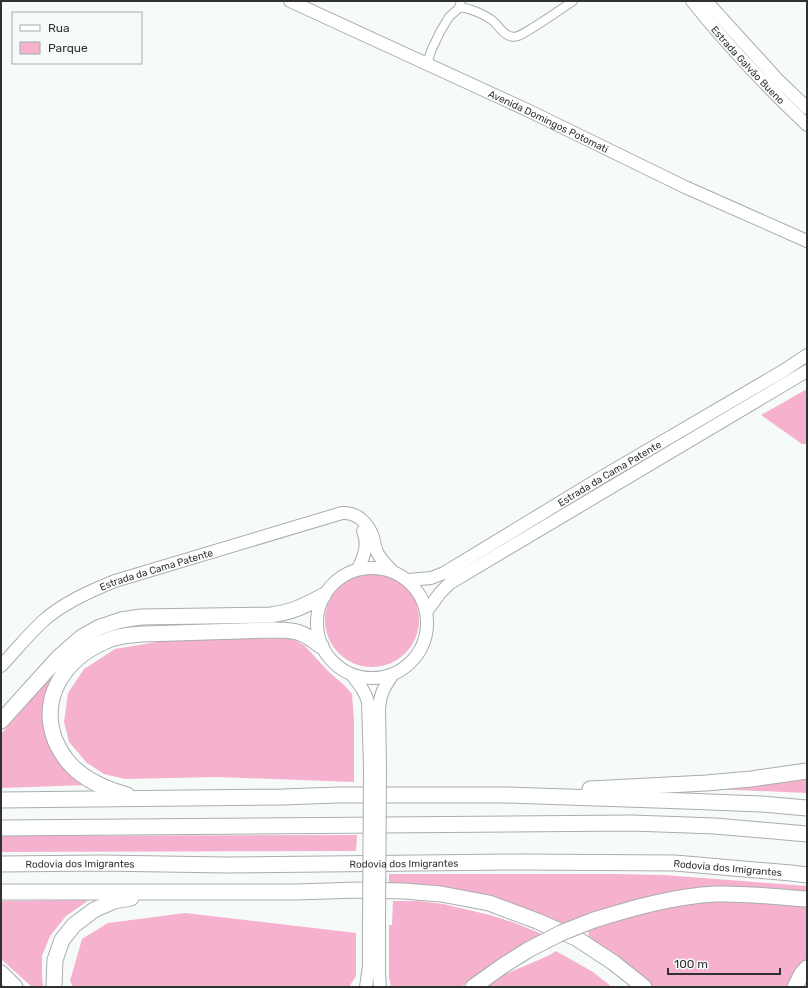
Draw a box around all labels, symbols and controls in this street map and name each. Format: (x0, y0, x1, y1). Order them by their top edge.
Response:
legend (12, 12, 142, 64)
text: Rua (48, 21, 70, 35)
street label: Estrada Galvão Bueno (708, 24, 787, 107)
text: Parque (48, 41, 88, 55)
street label: Avenida Domingos Potomati (486, 88, 610, 156)
street label: Estrada da Cama Patente (556, 439, 664, 509)
street label: Estrada da Cama Patente (98, 547, 215, 594)
street label: Rodovia dos Imigrantes (25, 858, 135, 871)
street label: Rodovia dos Imigrantes (349, 858, 458, 871)
street label: Rodovia dos Imigrantes (673, 858, 782, 879)
scale bar (668, 950, 780, 976)
text: 100 m (674, 957, 708, 971)

